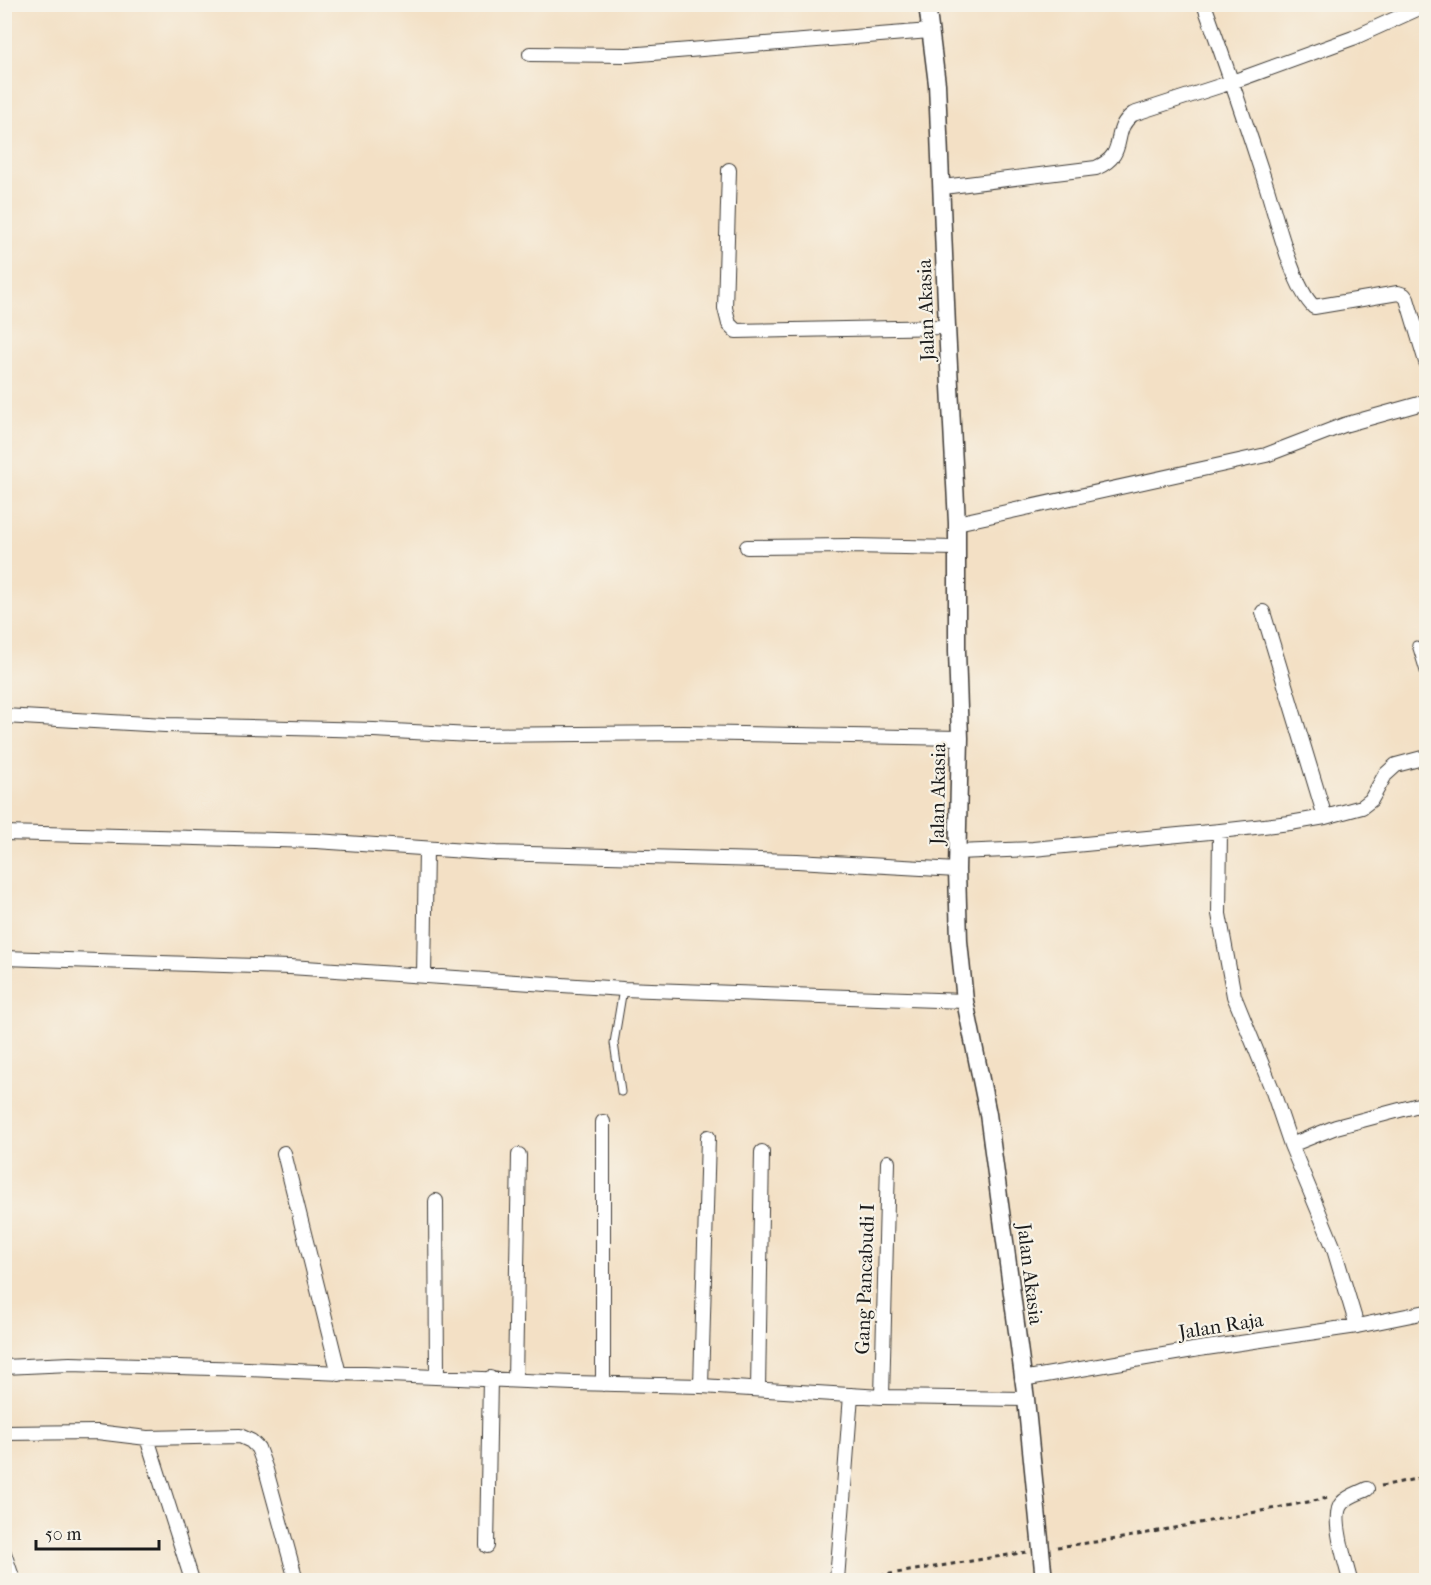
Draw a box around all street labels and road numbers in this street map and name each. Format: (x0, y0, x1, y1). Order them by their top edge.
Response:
street label: Jalan Akasia (913, 258, 939, 363)
street label: Jalan Akasia (926, 742, 950, 847)
street label: Gang Pancabudi I (851, 1203, 879, 1355)
street label: Jalan Akasia (1012, 1220, 1048, 1327)
street label: Jalan Raja (1175, 1308, 1266, 1344)

